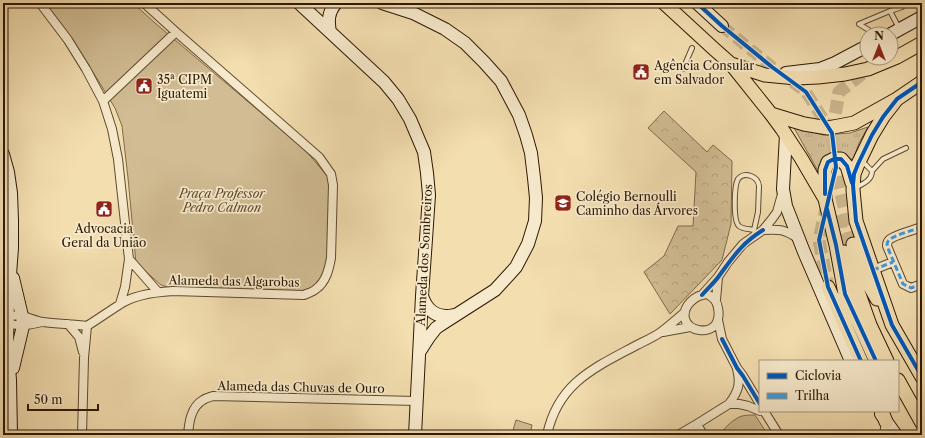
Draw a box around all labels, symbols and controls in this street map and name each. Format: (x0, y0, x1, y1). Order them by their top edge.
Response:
north arrow (859, 26, 899, 66)
text: N (874, 29, 884, 43)
place label: Agência Consular em Salvador (653, 58, 754, 87)
public building icon: Agência Consular em Salvador (631, 62, 651, 82)
place label: 35ª CIPM Iguatemi (157, 72, 212, 101)
public building icon: 35ª CIPM Iguatemi (134, 76, 154, 96)
street label: Alameda dos Sombreiros (413, 184, 435, 327)
park label: Praça Professor Pedro Calmon (178, 186, 266, 215)
place label: Colégio Bernoulli Caminho das Árvores (576, 189, 698, 218)
school or university icon: Colégio Bernoulli Caminho das Árvores (553, 193, 573, 213)
public building icon: Advocacia Geral da União (94, 199, 114, 219)
place label: Advocacia Geral da União (62, 221, 146, 250)
street label: Alameda das Algarobas (167, 272, 300, 290)
legend (759, 360, 899, 412)
text: Ciclovia (795, 368, 842, 383)
street label: Alameda das Chuvas de Ouro (216, 378, 385, 396)
scale bar (28, 386, 98, 412)
text: Trilha (795, 388, 830, 403)
text: 50 m (34, 392, 63, 407)

